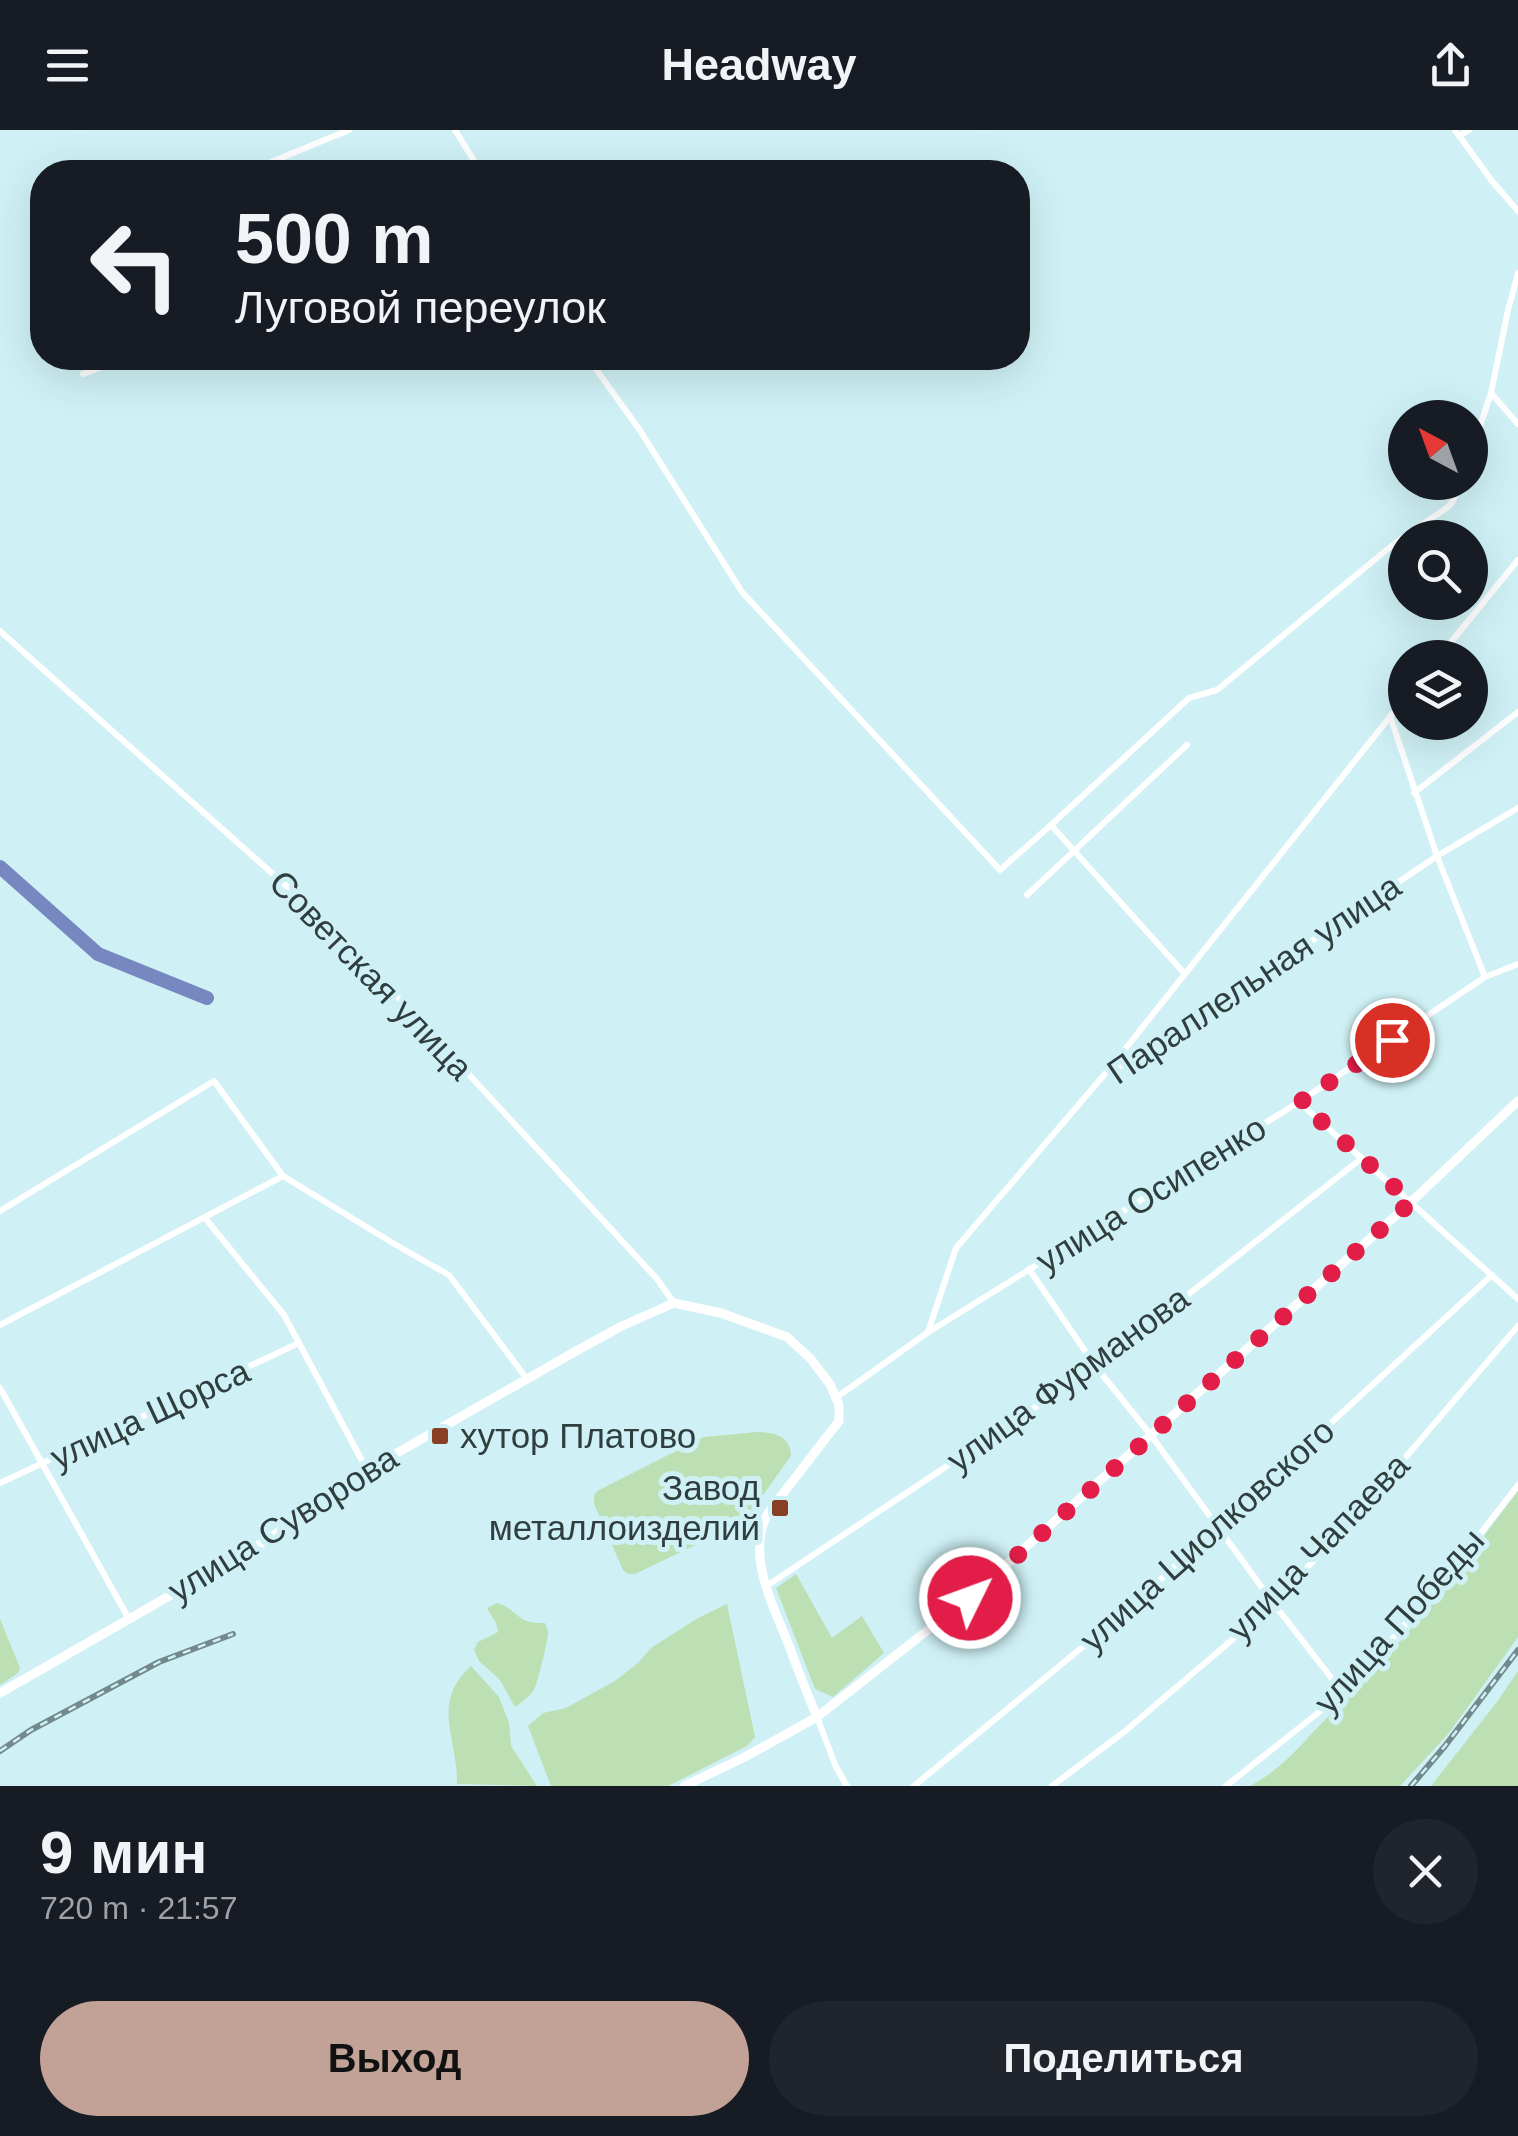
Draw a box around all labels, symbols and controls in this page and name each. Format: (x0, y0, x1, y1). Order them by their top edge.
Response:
icon: menu (40, 38, 95, 93)
icon: share (1423, 38, 1478, 93)
text: Headway (661, 39, 857, 90)
icon: left (70, 200, 200, 330)
text: 500 m (235, 200, 433, 278)
text: Луговой переулок (235, 282, 606, 333)
north arrow (1388, 400, 1488, 500)
map controls (1388, 400, 1488, 740)
button: search (1388, 520, 1488, 620)
button: layers (1388, 640, 1488, 740)
street label: Советская улица (262, 862, 481, 1087)
street label: Параллельная улица (1100, 866, 1408, 1091)
pin (1350, 998, 1435, 1083)
icon: arrive (1365, 1013, 1420, 1068)
street label: улица Осипенко (1029, 1107, 1273, 1280)
street label: улица Фурманова (939, 1278, 1197, 1479)
street label: улица Щорса (44, 1350, 256, 1477)
street label: улица Циолковского (1072, 1410, 1342, 1659)
place label: хутор Платово (460, 1416, 696, 1455)
marker: хутор Платово (429, 1425, 451, 1447)
street label: улица Суворова (161, 1437, 405, 1610)
street label: улица Чапаева (1219, 1445, 1417, 1648)
place label: Завод металлоизделий (489, 1468, 760, 1547)
marker: Завод металлоизделий (769, 1497, 791, 1519)
street label: улица Победы (1306, 1520, 1492, 1721)
position arrow (918, 1546, 1022, 1650)
text: 9 мин (40, 1819, 208, 1886)
button: close (1373, 1819, 1478, 1924)
text: 720 m · 21:57 (40, 1890, 237, 1926)
button: Выход (40, 2001, 749, 2116)
button: Поделиться (769, 2001, 1478, 2116)

